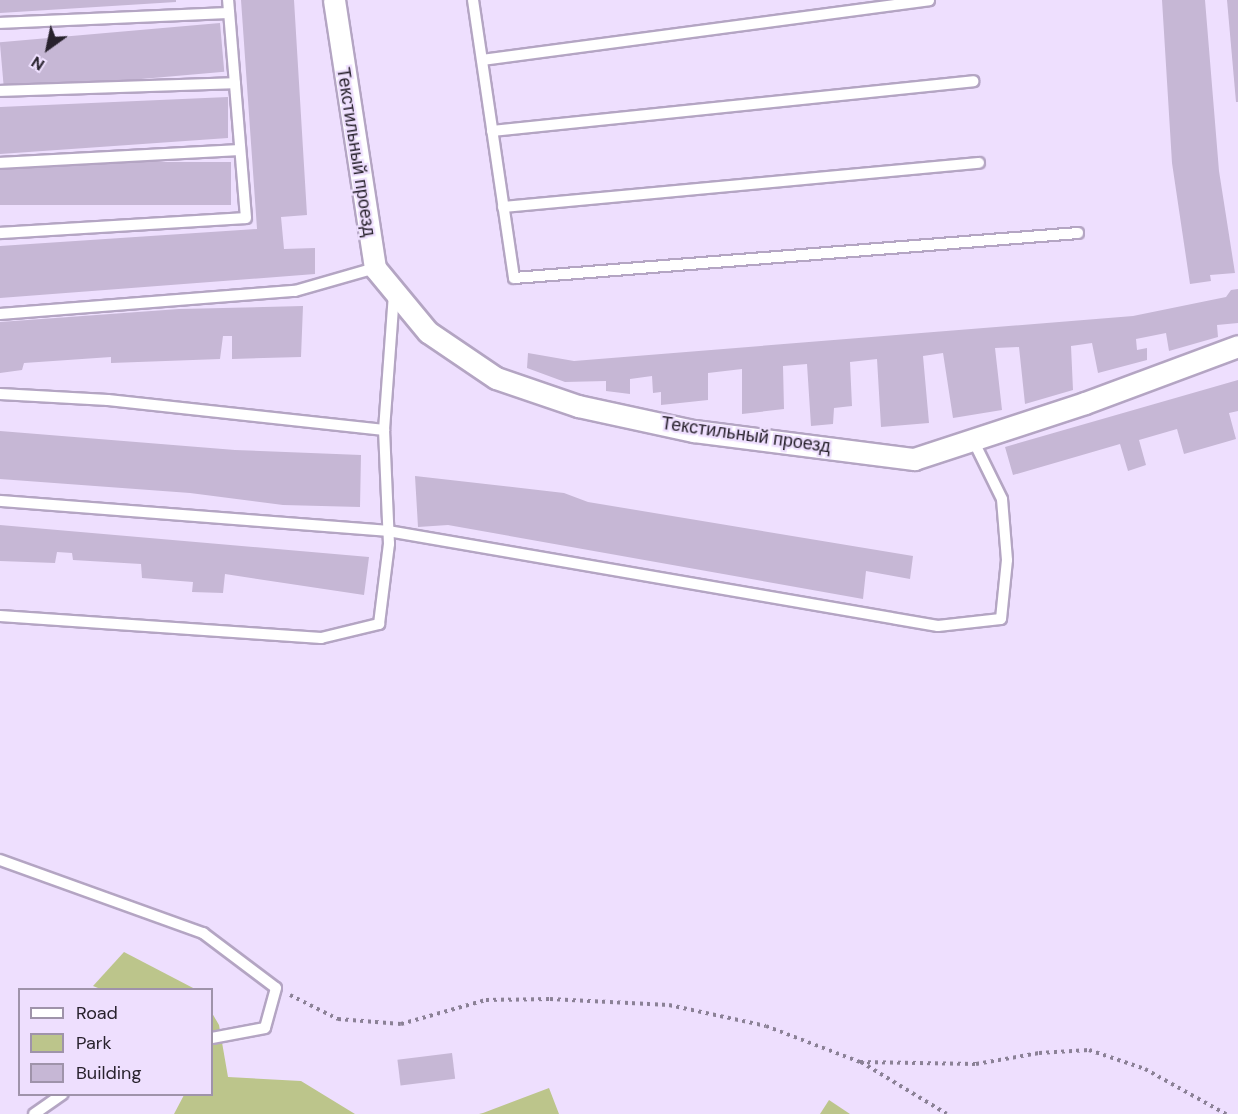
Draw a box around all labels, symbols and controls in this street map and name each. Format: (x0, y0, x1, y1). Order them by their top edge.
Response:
north arrow (18, 18, 78, 78)
text: N (27, 52, 49, 76)
street label: Текстильный проезд (332, 66, 380, 238)
street label: Текстильный проезд (660, 412, 832, 458)
legend (18, 988, 213, 1096)
text: Road (76, 1001, 118, 1025)
text: Park (76, 1031, 112, 1055)
text: Building (76, 1061, 141, 1085)

